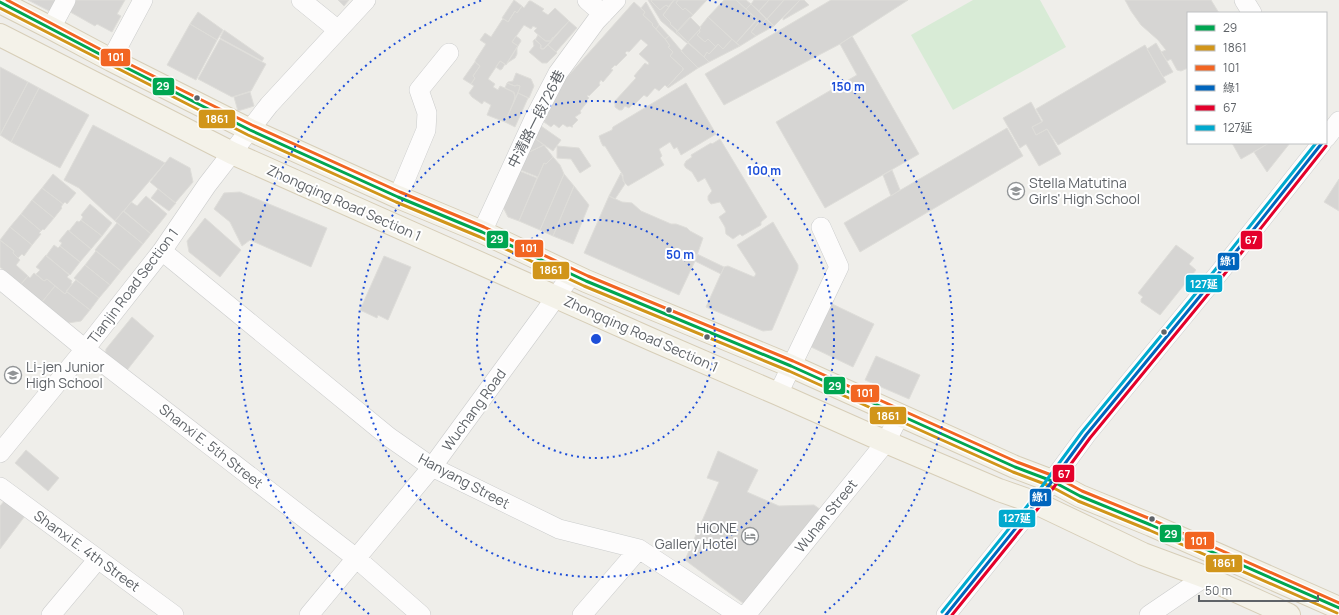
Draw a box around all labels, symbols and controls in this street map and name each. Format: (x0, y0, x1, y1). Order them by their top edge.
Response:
legend (1187, 12, 1327, 144)
text: 29 (1223, 19, 1237, 36)
text: 1861 (1223, 39, 1247, 56)
line badge: 101 (100, 48, 131, 67)
text: 101 (108, 49, 124, 64)
text: 101 (1223, 59, 1240, 76)
street label: 中清路一段726巷 (503, 66, 568, 171)
line badge: 29 (152, 77, 175, 96)
text: 29 (156, 78, 170, 93)
text: 150 m (831, 78, 865, 95)
text: 綠1 (1223, 79, 1240, 96)
unlabelled marker (192, 93, 202, 103)
text: 67 (1223, 99, 1236, 116)
line badge: 1861 (198, 109, 236, 129)
text: 1861 (205, 111, 229, 126)
text: 127延 (1223, 119, 1253, 136)
street label: Zhongqing Road Section 1 (264, 160, 424, 245)
text: 100 m (747, 162, 781, 179)
place label: Stella Matutina Girls' High School (1029, 173, 1140, 208)
school or university icon: Stella Matutina Girls' High School (1006, 181, 1026, 201)
street label: Tianjin Road Section 1 (83, 224, 182, 347)
line badge: 29 (486, 230, 509, 249)
line badge: 67 (1240, 230, 1263, 250)
text: 29 (490, 231, 504, 246)
text: 67 (1245, 232, 1257, 247)
line badge: 101 (514, 239, 544, 258)
text: 101 (521, 240, 537, 255)
text: 50 m (666, 246, 694, 263)
line badge: 綠1 (1217, 252, 1240, 271)
text: 綠1 (1220, 253, 1236, 268)
line badge: 1861 (532, 261, 570, 280)
text: 1861 (539, 262, 563, 277)
line badge: 127延 (1185, 274, 1223, 293)
text: 127延 (1190, 276, 1218, 291)
street label: Zhongqing Road Section 1 (561, 291, 721, 376)
unlabelled marker (664, 305, 674, 315)
unlabelled marker (1159, 327, 1169, 337)
centre of rings (589, 332, 603, 346)
unlabelled marker (702, 332, 712, 342)
place label: Li-jen Junior High School (26, 357, 105, 392)
school or university icon: Li-jen Junior High School (3, 365, 23, 385)
street label: Wuchang Road (437, 365, 510, 455)
line badge: 29 (823, 376, 846, 395)
text: 29 (828, 378, 842, 393)
line badge: 101 (850, 384, 880, 403)
text: 101 (857, 385, 873, 400)
street label: Shanxi E. 5th Street (156, 399, 267, 492)
line badge: 1861 (869, 406, 907, 425)
text: 1861 (876, 408, 900, 423)
street label: Hanyang Street (415, 449, 514, 513)
line badge: 67 (1052, 464, 1075, 483)
text: 67 (1058, 466, 1070, 481)
street label: Wuhan Street (790, 475, 861, 556)
line badge: 綠1 (1029, 488, 1052, 507)
text: 綠1 (1032, 489, 1048, 504)
street label: Shanxi E. 4th Street (30, 506, 145, 596)
line badge: 127延 (998, 509, 1036, 528)
text: 127延 (1003, 510, 1031, 525)
unlabelled marker (1147, 514, 1157, 524)
place label: HiONE Gallery Hotel (655, 518, 737, 553)
line badge: 29 (1159, 524, 1182, 543)
hotel icon: HiONE Gallery Hotel (740, 526, 760, 546)
text: 29 (1164, 526, 1178, 541)
line badge: 101 (1184, 531, 1215, 550)
text: 101 (1191, 533, 1207, 548)
line badge: 1861 (1205, 554, 1243, 573)
text: 1861 (1212, 555, 1236, 570)
scale bar (1199, 577, 1318, 603)
text: 50 m (1205, 582, 1232, 599)

